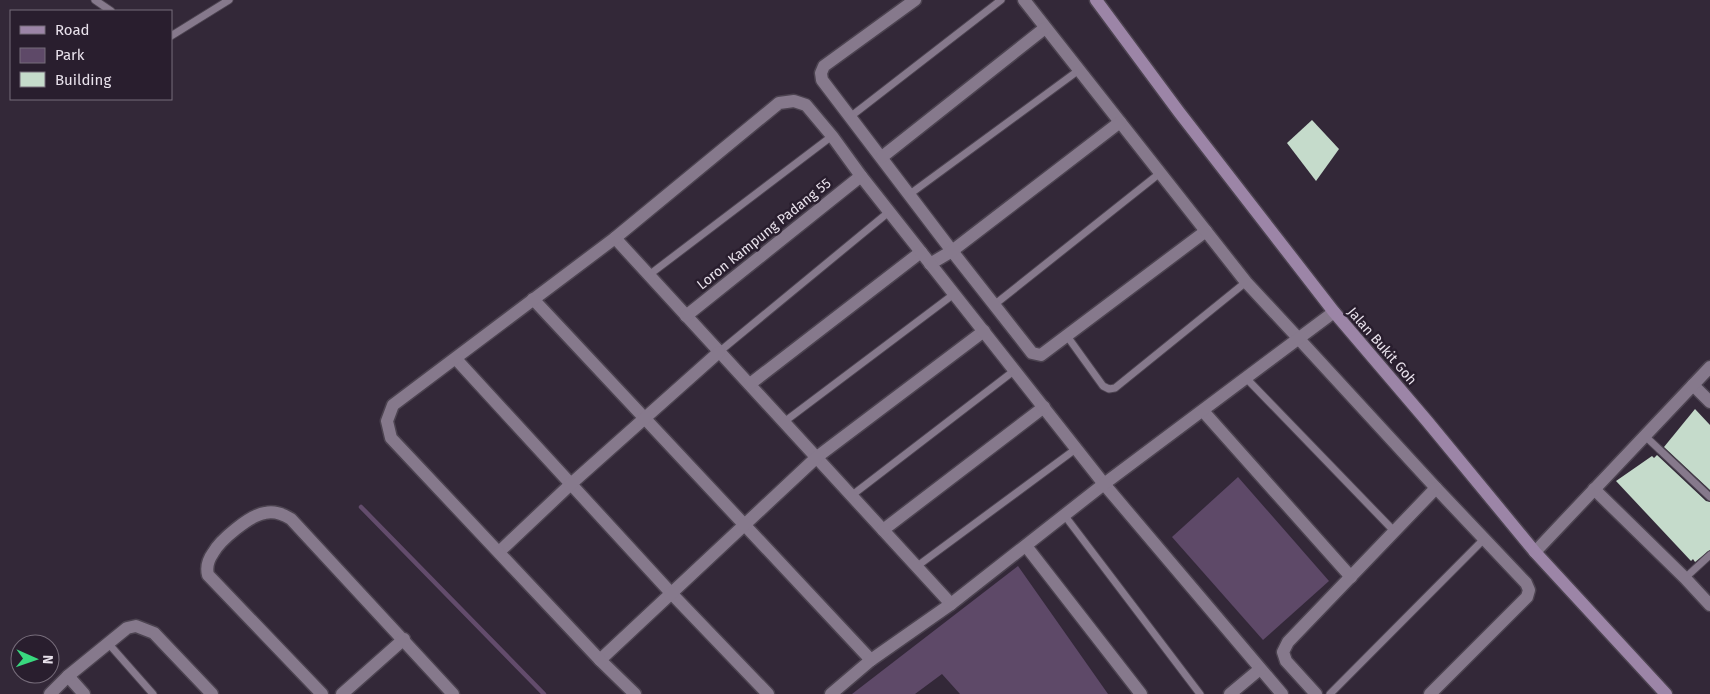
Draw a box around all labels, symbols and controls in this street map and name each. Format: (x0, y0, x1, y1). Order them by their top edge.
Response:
legend (10, 10, 172, 100)
text: Road (55, 21, 90, 39)
text: Park (55, 46, 85, 64)
text: Building (55, 71, 111, 89)
street label: Loron Kampung Padang 55 (694, 175, 834, 293)
street label: Jalan Bukit Goh (1344, 304, 1420, 388)
north arrow (10, 634, 60, 684)
text: N (39, 654, 56, 664)

